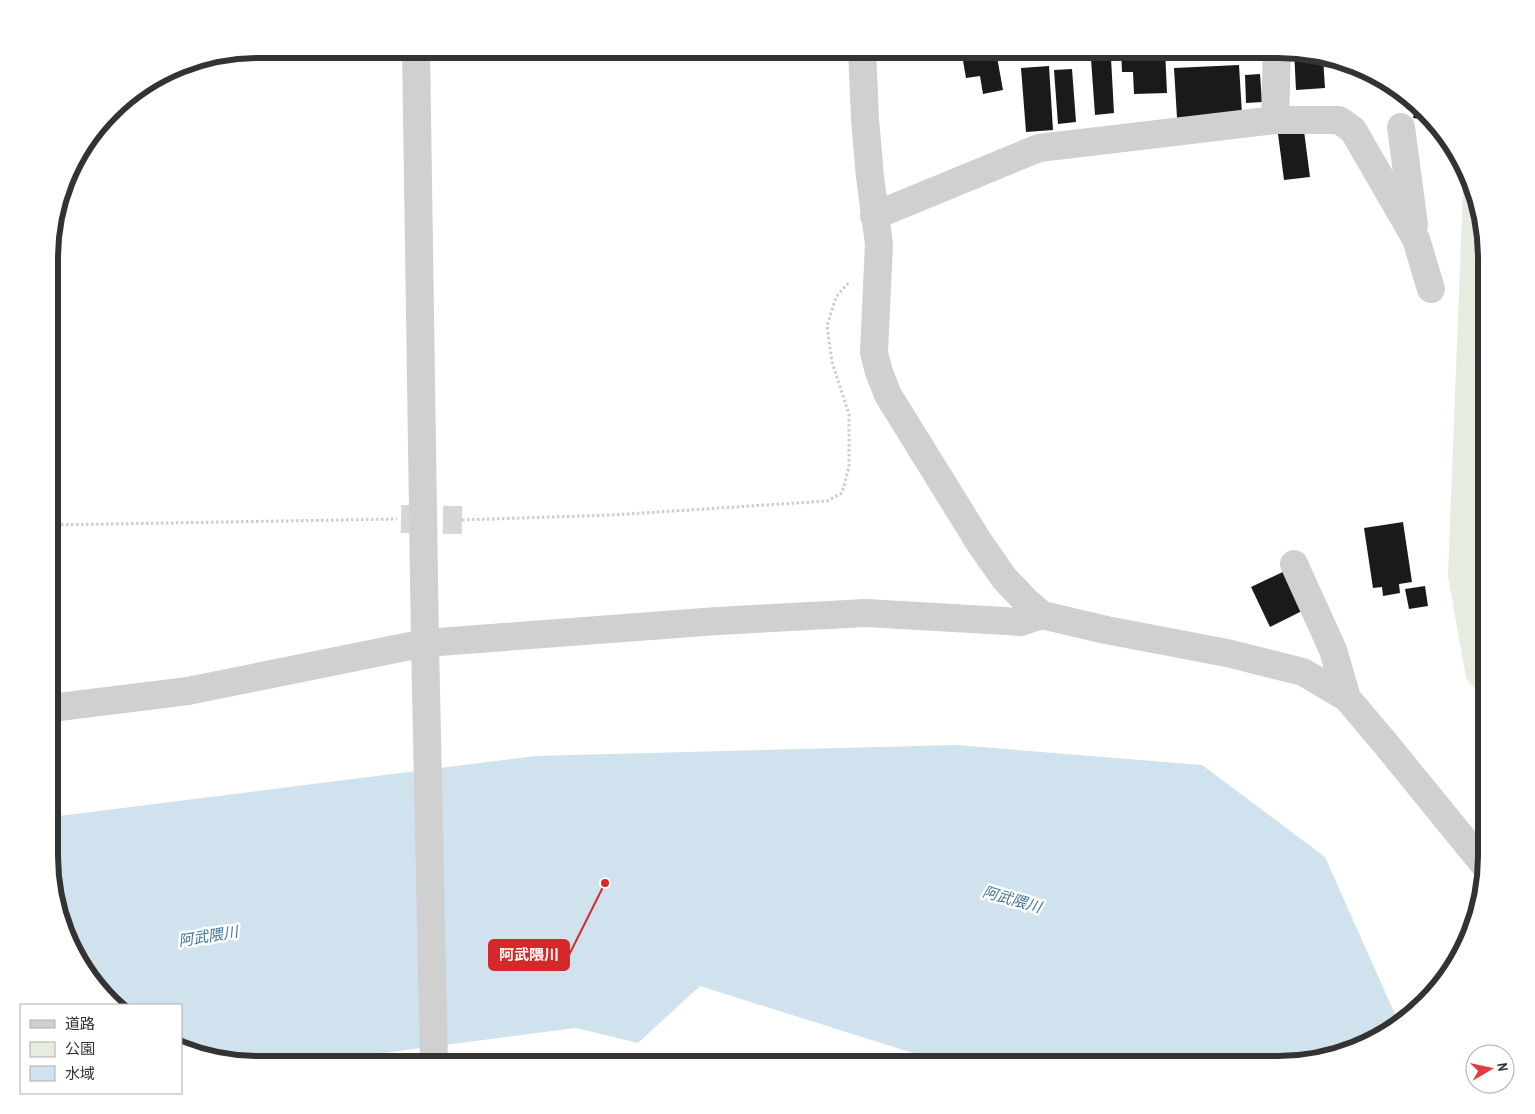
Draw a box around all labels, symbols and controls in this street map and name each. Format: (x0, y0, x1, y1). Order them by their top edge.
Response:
water label: 阿武隈川 (980, 881, 1046, 918)
water label: 阿武隈川 (177, 921, 241, 951)
callout: 阿武隈川 (489, 940, 569, 970)
text: 阿武隈川 (499, 944, 559, 965)
legend (20, 1004, 182, 1094)
text: 道路 (65, 1013, 95, 1034)
text: 公園 (65, 1038, 95, 1059)
north arrow (1465, 1044, 1515, 1094)
text: N (1493, 1061, 1512, 1072)
text: 水域 (65, 1063, 95, 1084)

